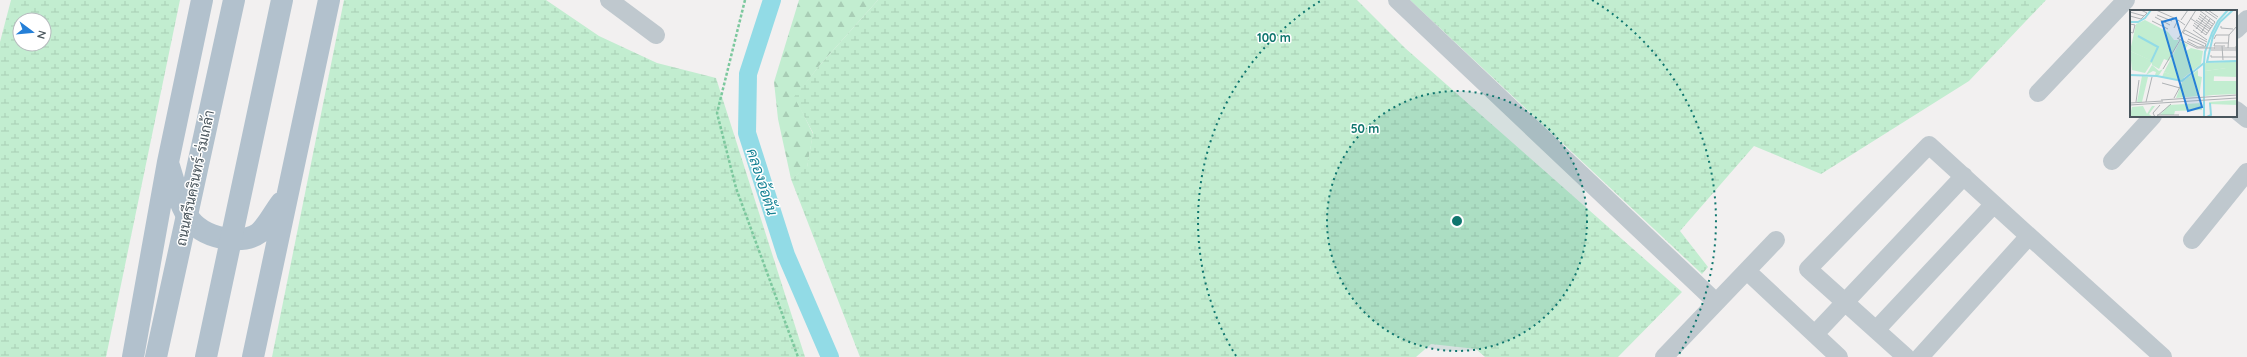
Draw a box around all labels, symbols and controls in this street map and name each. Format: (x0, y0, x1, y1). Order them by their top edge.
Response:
inset map (2130, 10, 2237, 117)
north arrow (12, 12, 52, 52)
text: N (34, 29, 49, 41)
text: 100 m (1257, 30, 1291, 45)
street label: ถนนศรีนครินทร์-ร่มเกล้า (172, 108, 218, 248)
text: 50 m (1351, 121, 1379, 136)
water label: คลองอ้อตัน (743, 146, 782, 218)
centre of rings (1450, 214, 1464, 228)

